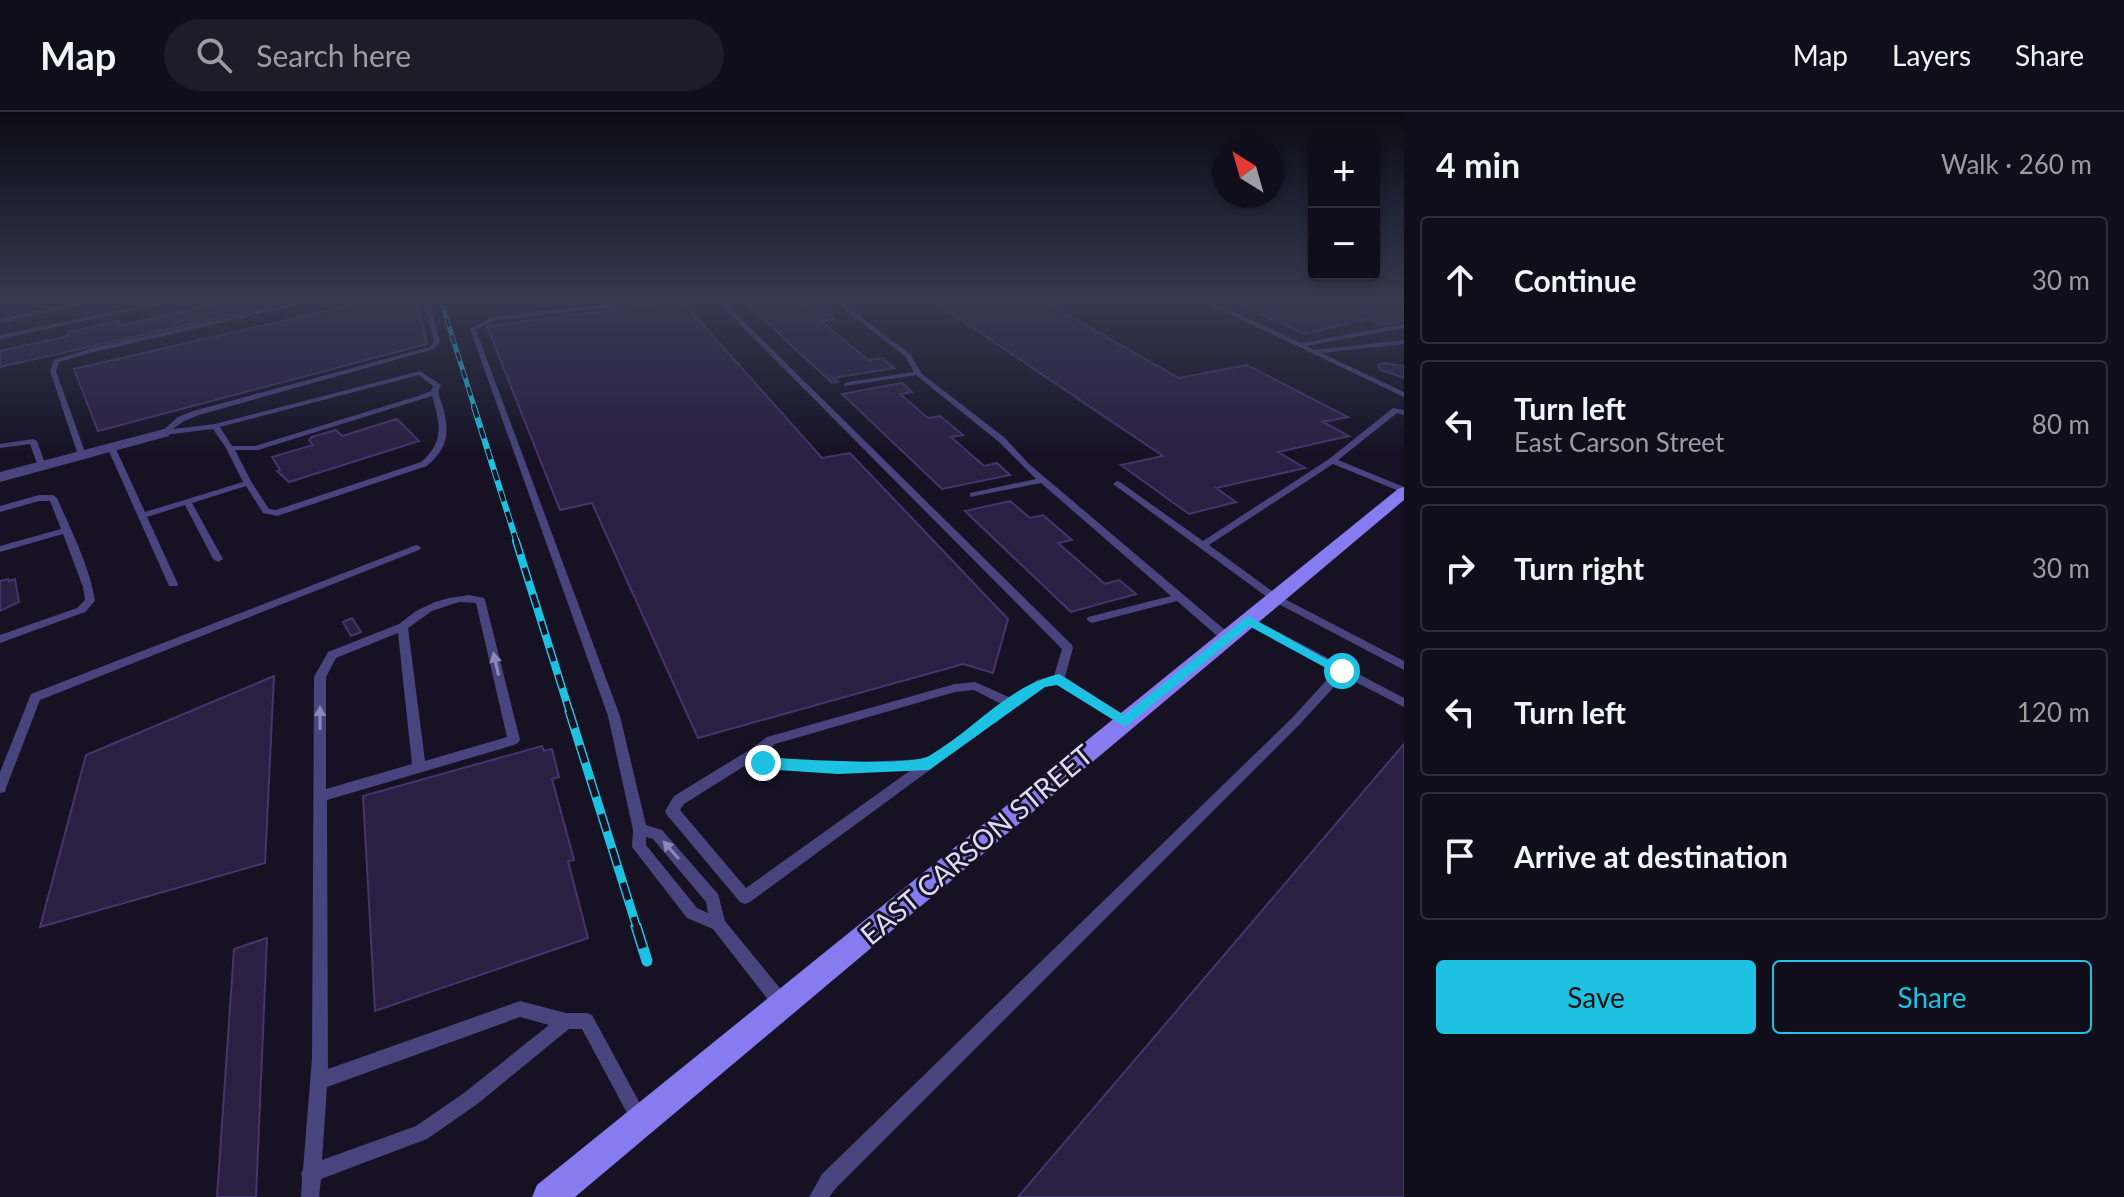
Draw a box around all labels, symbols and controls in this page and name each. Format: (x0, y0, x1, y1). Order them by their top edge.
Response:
search box (164, 19, 724, 91)
text: Map (40, 32, 116, 78)
icon: search (192, 33, 236, 77)
text: Search here (256, 37, 411, 73)
text: Map (1793, 38, 1848, 72)
text: Layers (1892, 38, 1971, 72)
text: Share (2015, 38, 2084, 72)
north arrow (1212, 136, 1284, 208)
map controls (1308, 136, 1380, 280)
button: + (1308, 136, 1380, 208)
text: 4 min (1436, 144, 1520, 185)
text: Walk · 260 m (1941, 148, 2092, 180)
button: − (1308, 208, 1380, 280)
icon: ahead (1438, 258, 1482, 302)
text: Continue (1514, 262, 1637, 298)
text: 30 m (2032, 264, 2090, 296)
text: Turn left (1514, 390, 1626, 426)
icon: left (1438, 402, 1482, 446)
text: 80 m (2032, 408, 2090, 440)
text: East Carson Street (1514, 426, 1724, 458)
icon: right (1438, 546, 1482, 590)
text: Turn right (1514, 550, 1644, 586)
text: 30 m (2032, 552, 2090, 584)
one-way arrow (489, 652, 501, 677)
route start (1324, 653, 1360, 689)
icon: left (1438, 690, 1482, 734)
text: Turn left (1514, 694, 1626, 730)
text: 120 m (2017, 696, 2090, 728)
one-way arrow (314, 705, 326, 730)
street label: EAST CARSON STREET (853, 737, 1099, 951)
route end (745, 745, 781, 781)
icon: arrive (1438, 834, 1482, 878)
text: Arrive at destination (1514, 838, 1788, 874)
one-way arrow (663, 840, 680, 860)
button: Save (1436, 960, 1756, 1034)
button: Share (1772, 960, 2092, 1034)

